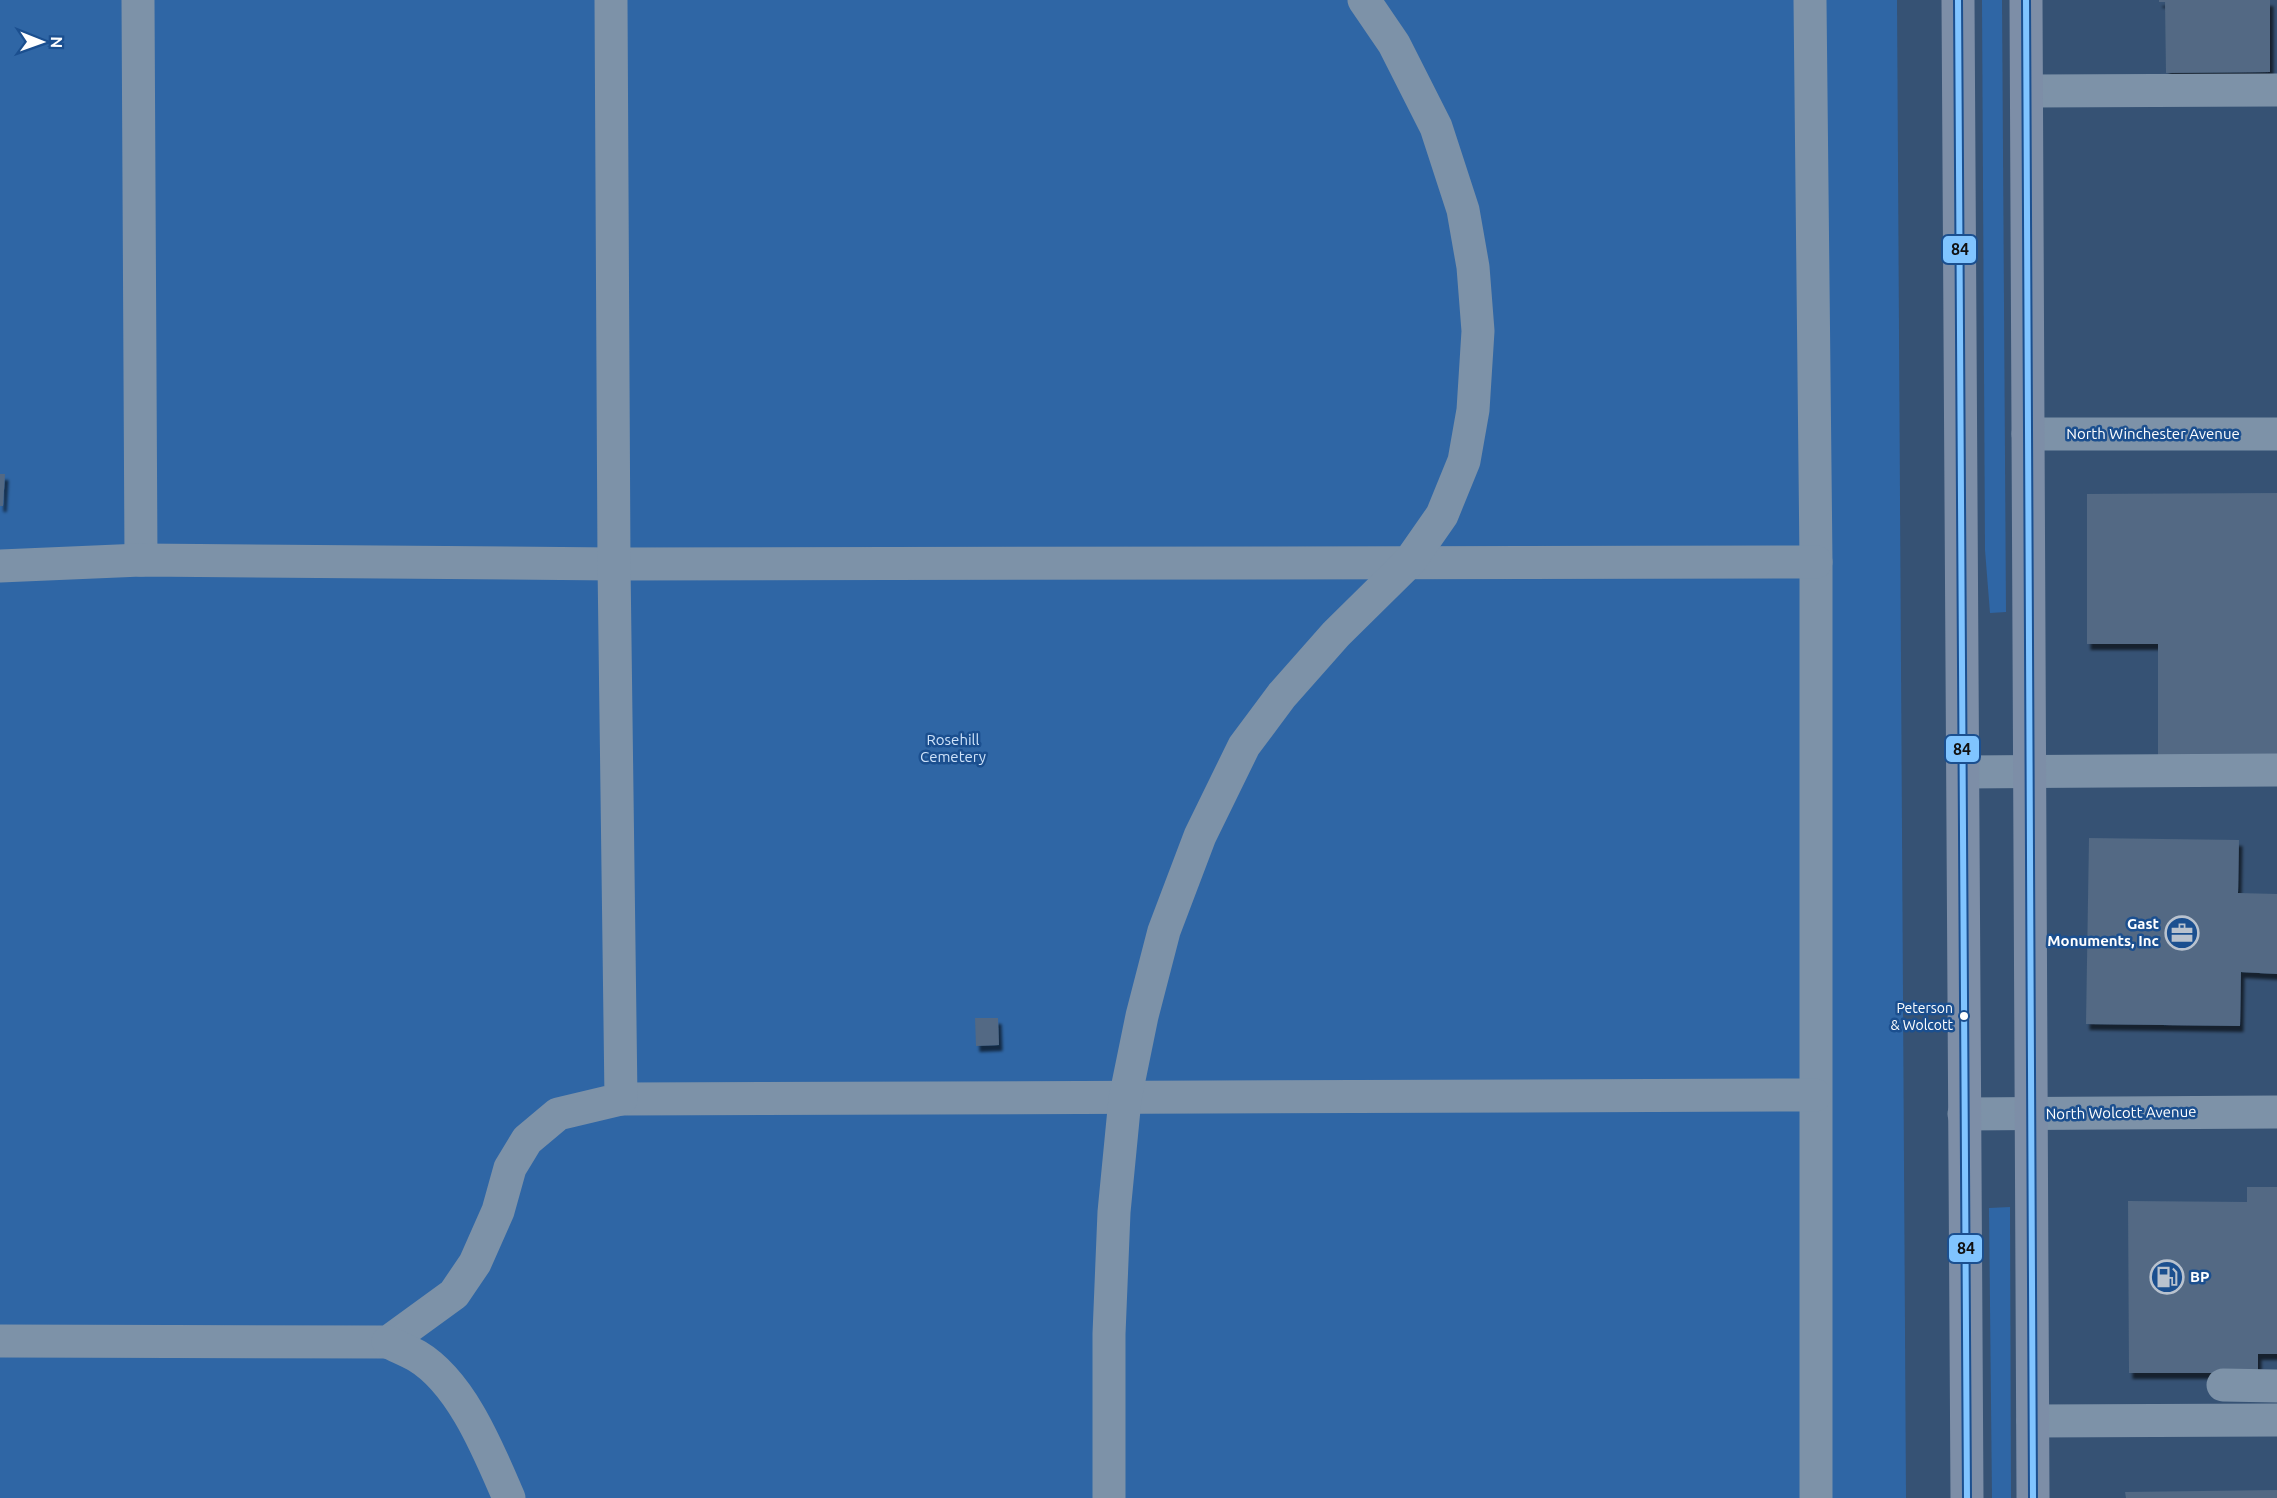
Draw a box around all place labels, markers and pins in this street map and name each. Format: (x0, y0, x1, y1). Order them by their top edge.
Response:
place label: Gast Monuments, Inc (2047, 915, 2160, 949)
office icon: Gast Monuments, Inc (2164, 915, 2200, 951)
place label: Peterson & Wolcott (1890, 1000, 1953, 1033)
marker: Peterson & Wolcott (1958, 1010, 1970, 1022)
fuel station icon: BP (2149, 1259, 2185, 1295)
place label: BP (2190, 1268, 2209, 1285)

